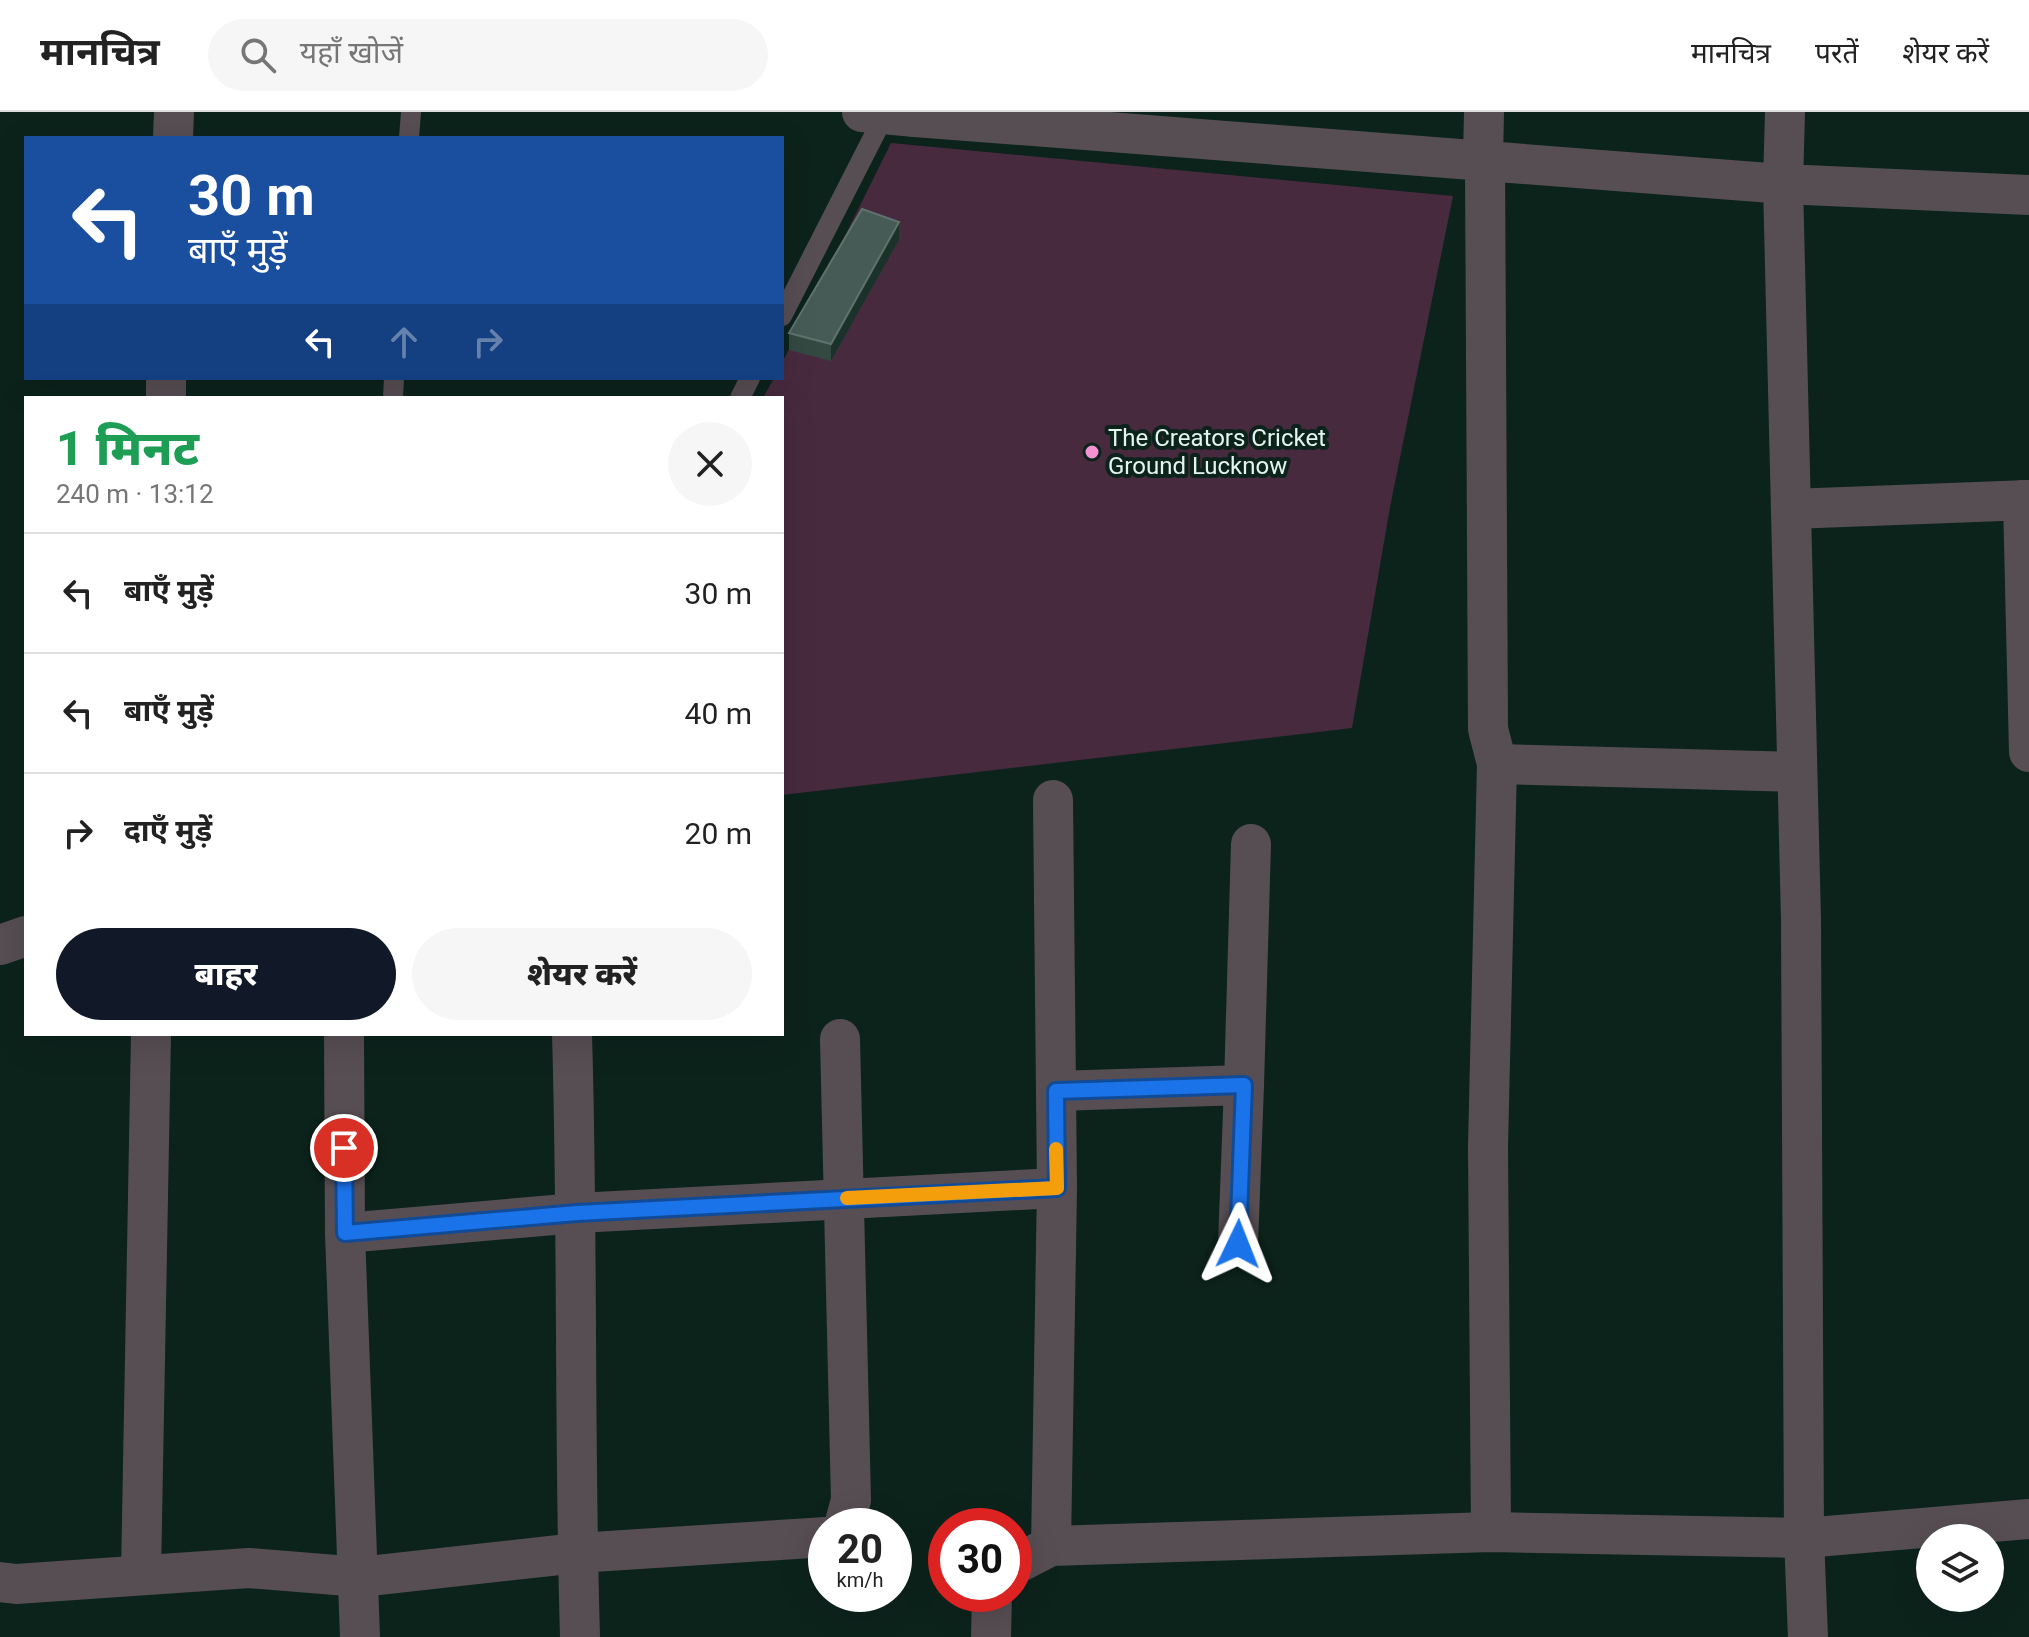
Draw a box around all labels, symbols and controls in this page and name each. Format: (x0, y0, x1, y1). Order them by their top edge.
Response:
search box (208, 19, 768, 91)
text: मानचित्र (40, 30, 160, 74)
icon: search (236, 33, 280, 77)
text: यहाँ खोजें (300, 35, 403, 70)
text: मानचित्र (1691, 37, 1771, 70)
text: परतें (1815, 37, 1858, 70)
text: शेयर करें (1902, 37, 1989, 70)
text: 30 m (188, 163, 315, 229)
icon: left (56, 168, 160, 272)
text: बाएँ मुड़ें (188, 230, 288, 272)
icon: left (298, 320, 342, 364)
icon: ahead (382, 320, 426, 364)
icon: right (466, 320, 510, 364)
text: 1 मिनट (56, 420, 199, 477)
button: close (668, 422, 752, 506)
place label: The Creators Cricket Ground Lucknow (1108, 424, 1326, 480)
marker: The Creators Cricket Ground Lucknow (1083, 443, 1101, 461)
text: 240 m · 13:12 (56, 479, 214, 509)
icon: left (56, 571, 100, 615)
text: बाएँ मुड़ें (124, 573, 214, 608)
text: 30 m (685, 576, 752, 611)
icon: left (56, 691, 100, 735)
text: बाएँ मुड़ें (124, 693, 214, 728)
text: 40 m (685, 696, 752, 731)
icon: right (56, 811, 100, 855)
text: दाएँ मुड़ें (124, 813, 212, 848)
text: 20 m (685, 816, 752, 851)
button: बाहर (56, 928, 396, 1020)
button: शेयर करें (412, 928, 752, 1020)
pin (310, 1114, 378, 1182)
icon: arrive (322, 1126, 366, 1170)
position arrow (1196, 1202, 1280, 1286)
speed limit sign: 30 (928, 1508, 1032, 1612)
map controls (1916, 1524, 2004, 1612)
button: layers (1916, 1524, 2004, 1612)
text: 20 (837, 1526, 883, 1573)
text: km/h (837, 1568, 883, 1592)

